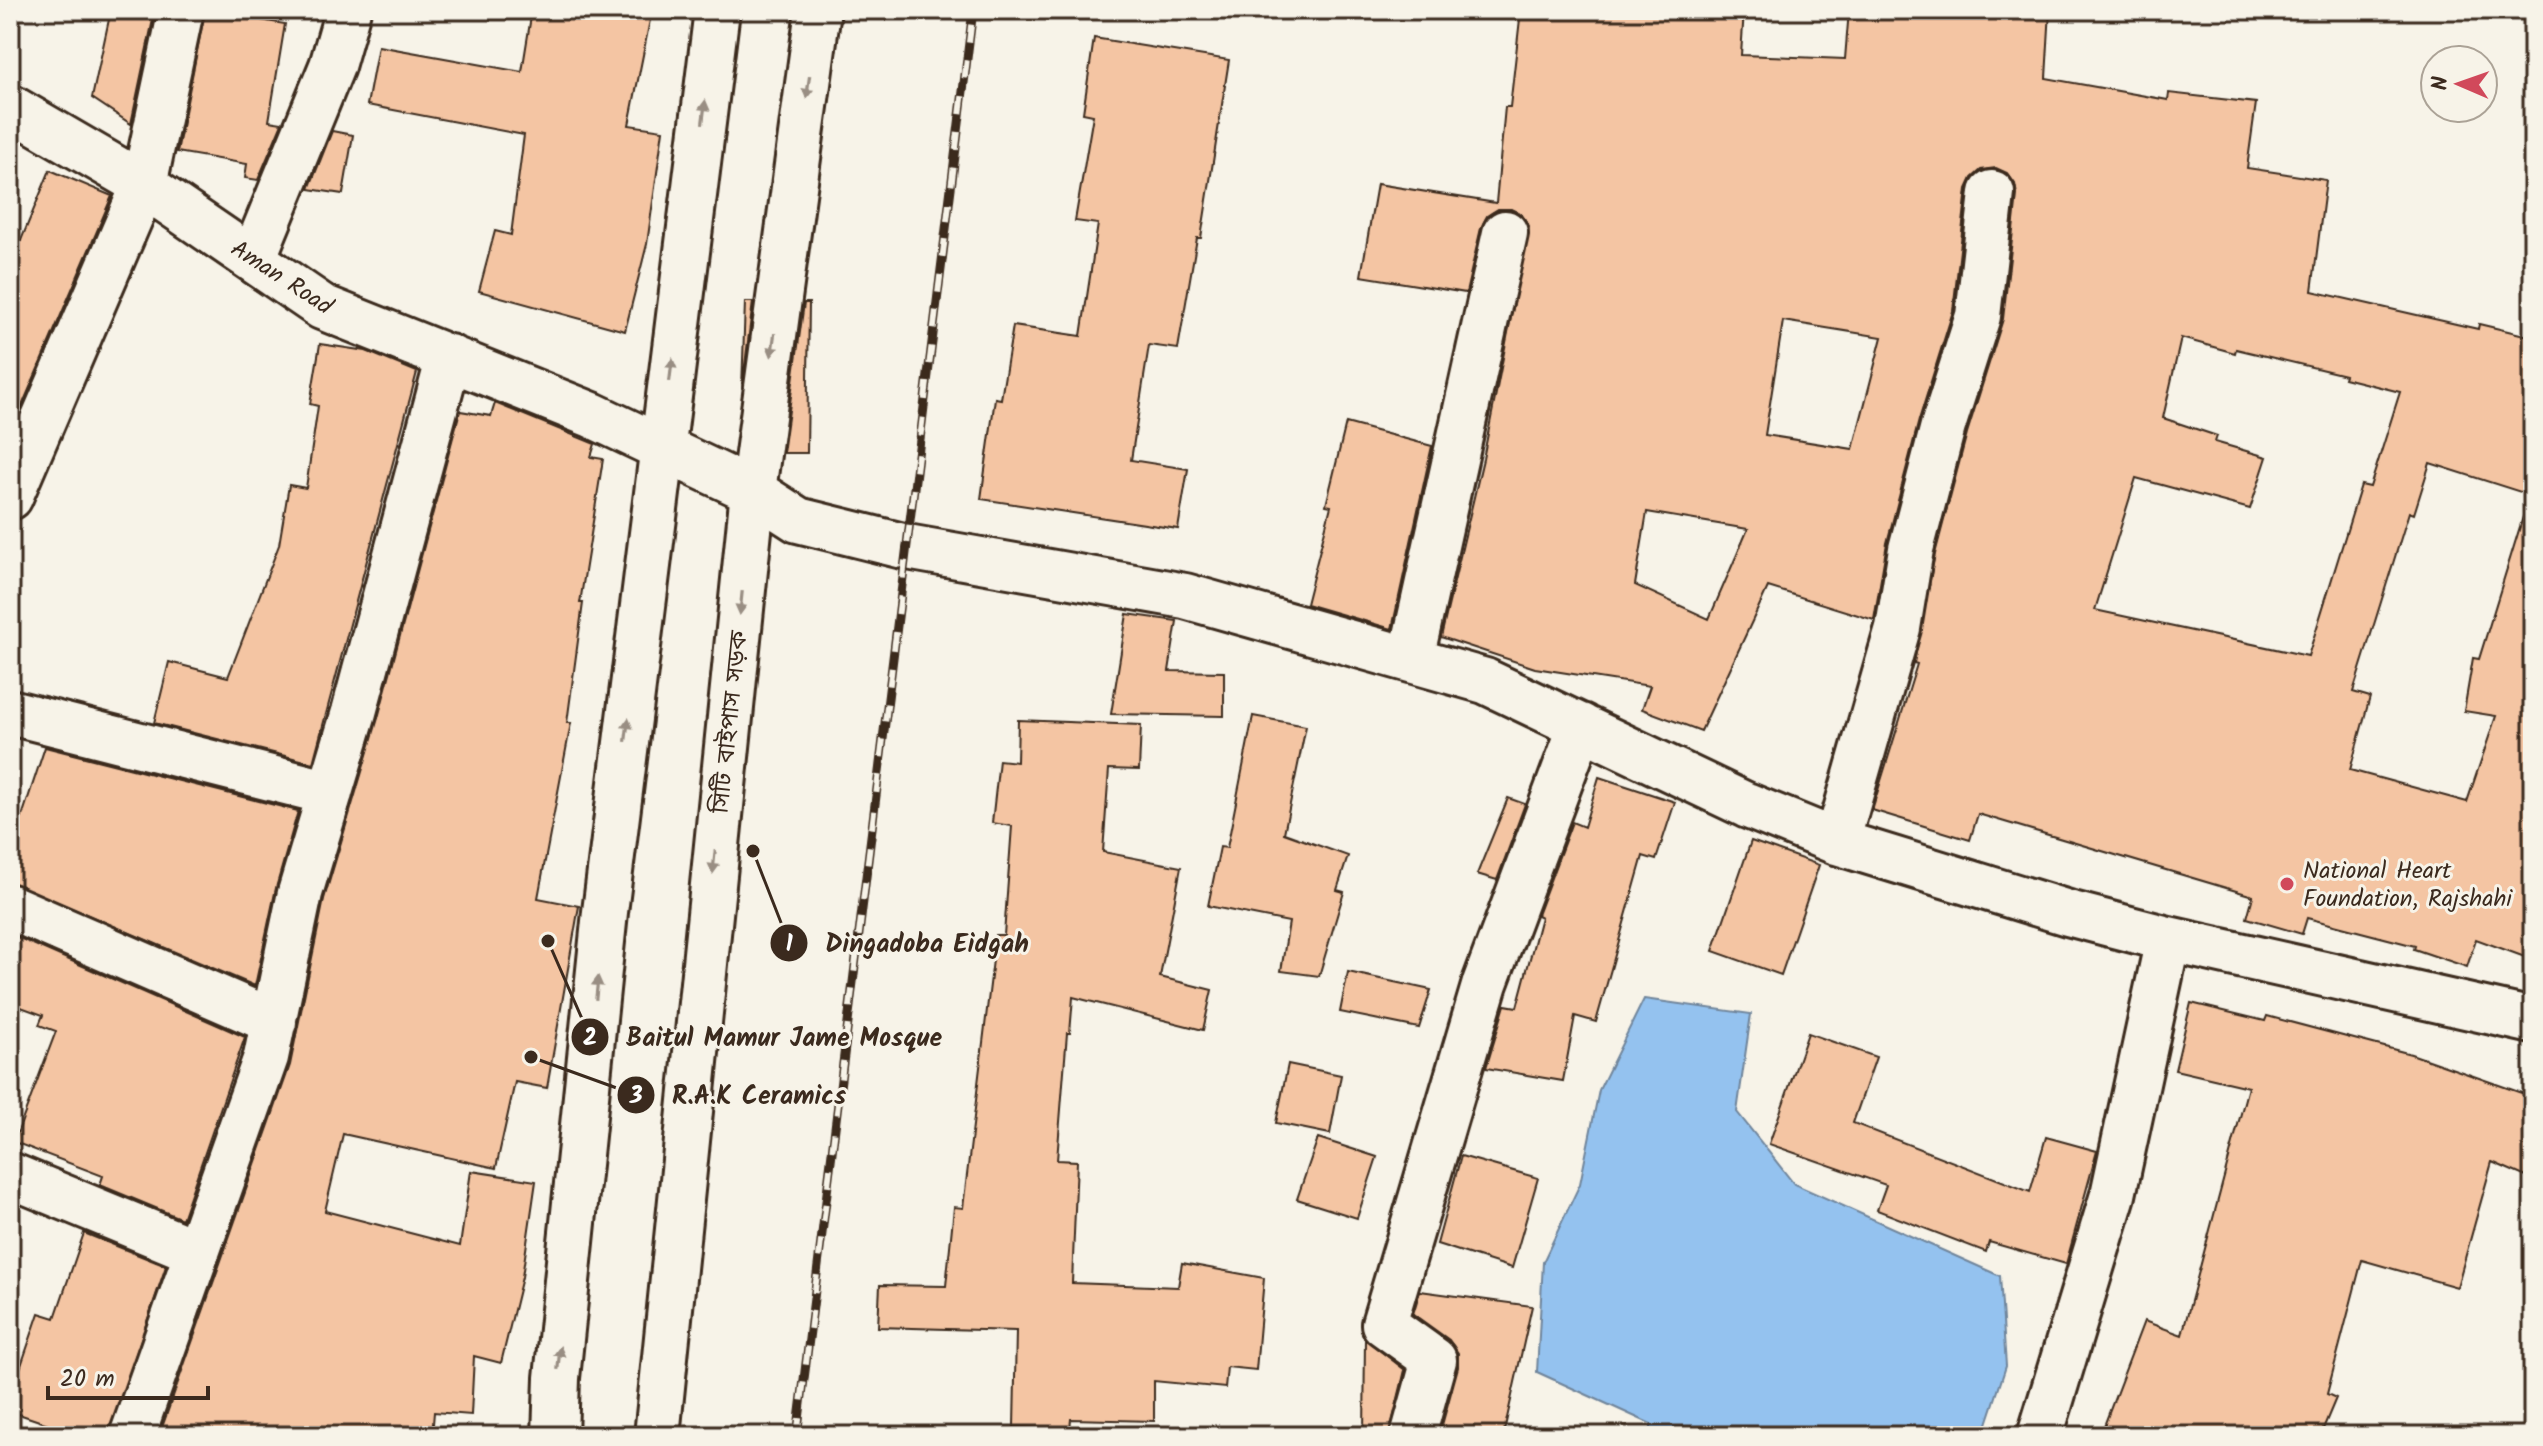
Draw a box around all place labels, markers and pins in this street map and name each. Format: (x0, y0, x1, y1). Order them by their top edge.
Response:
place label: National Heart Foundation, Rajshahi (2303, 852, 2513, 919)
marker: National Heart Foundation, Rajshahi (2278, 875, 2296, 893)
callout: Dingadoba Eidgah (769, 918, 1044, 968)
callout: Baitul Mamur Jame Mosque (570, 1012, 958, 1062)
callout: R.A.K Ceramics (616, 1070, 863, 1120)

